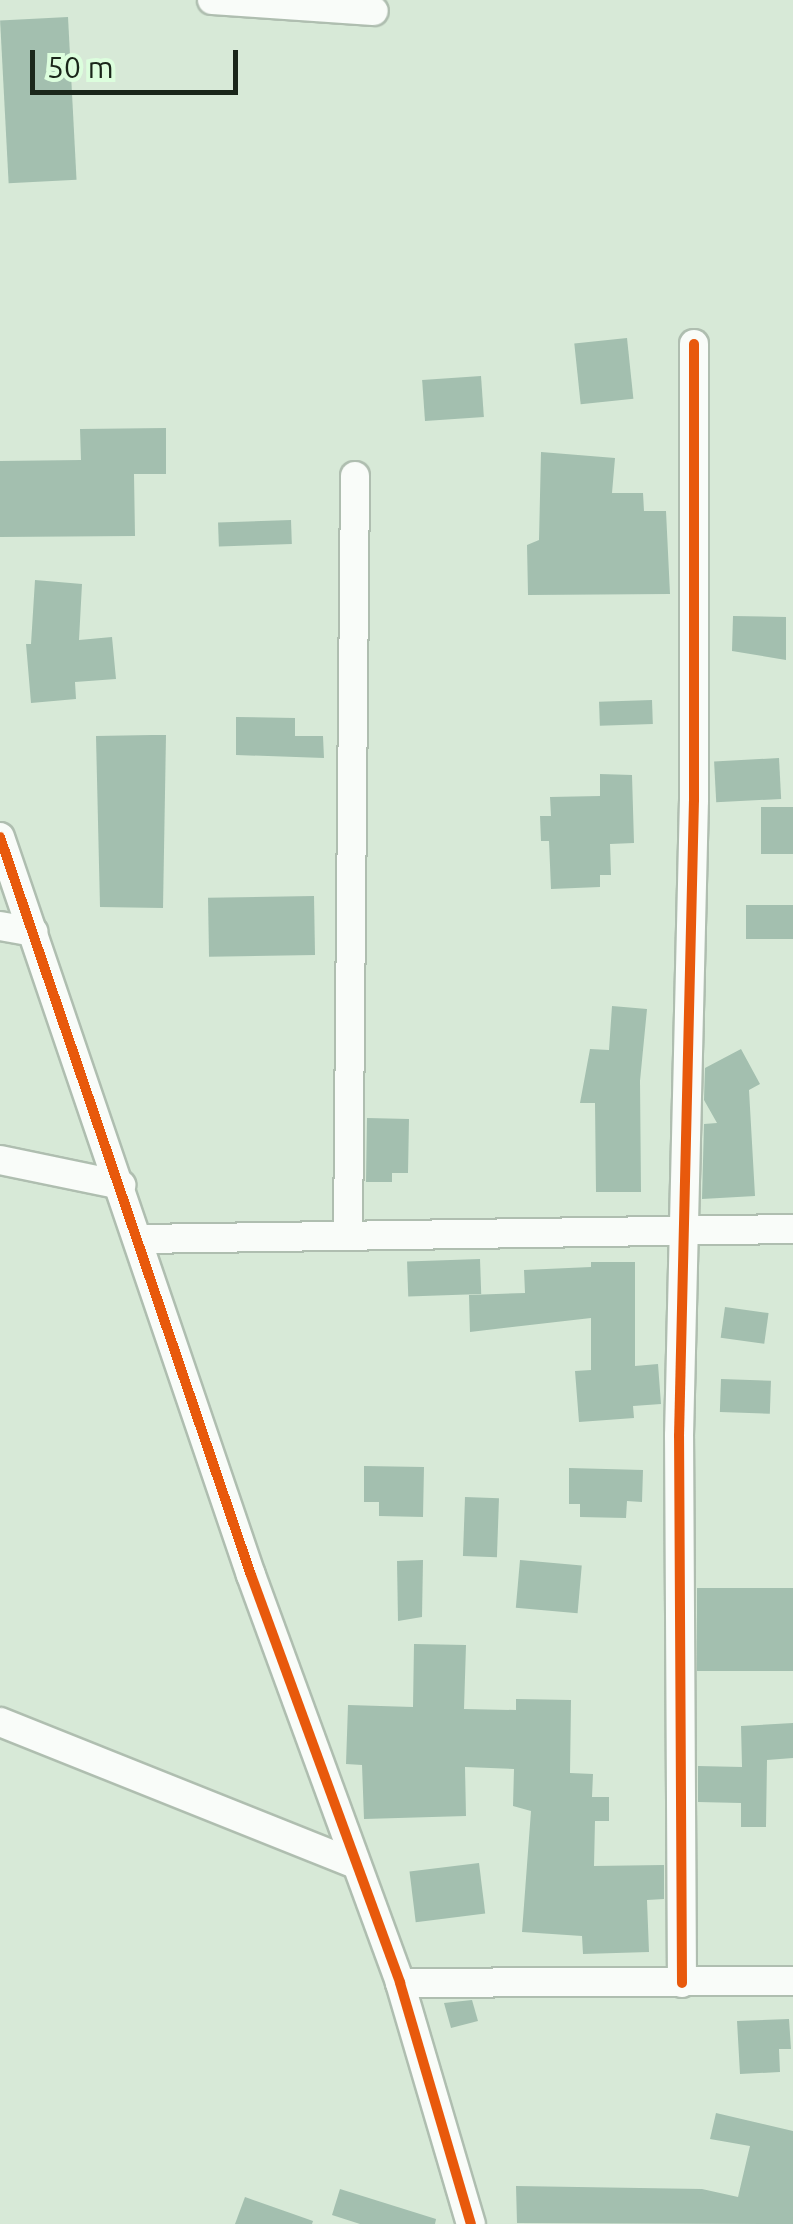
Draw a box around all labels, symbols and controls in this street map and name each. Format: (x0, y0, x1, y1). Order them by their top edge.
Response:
scale bar (35, 30, 242, 92)
text: 50 m (47, 50, 114, 84)

